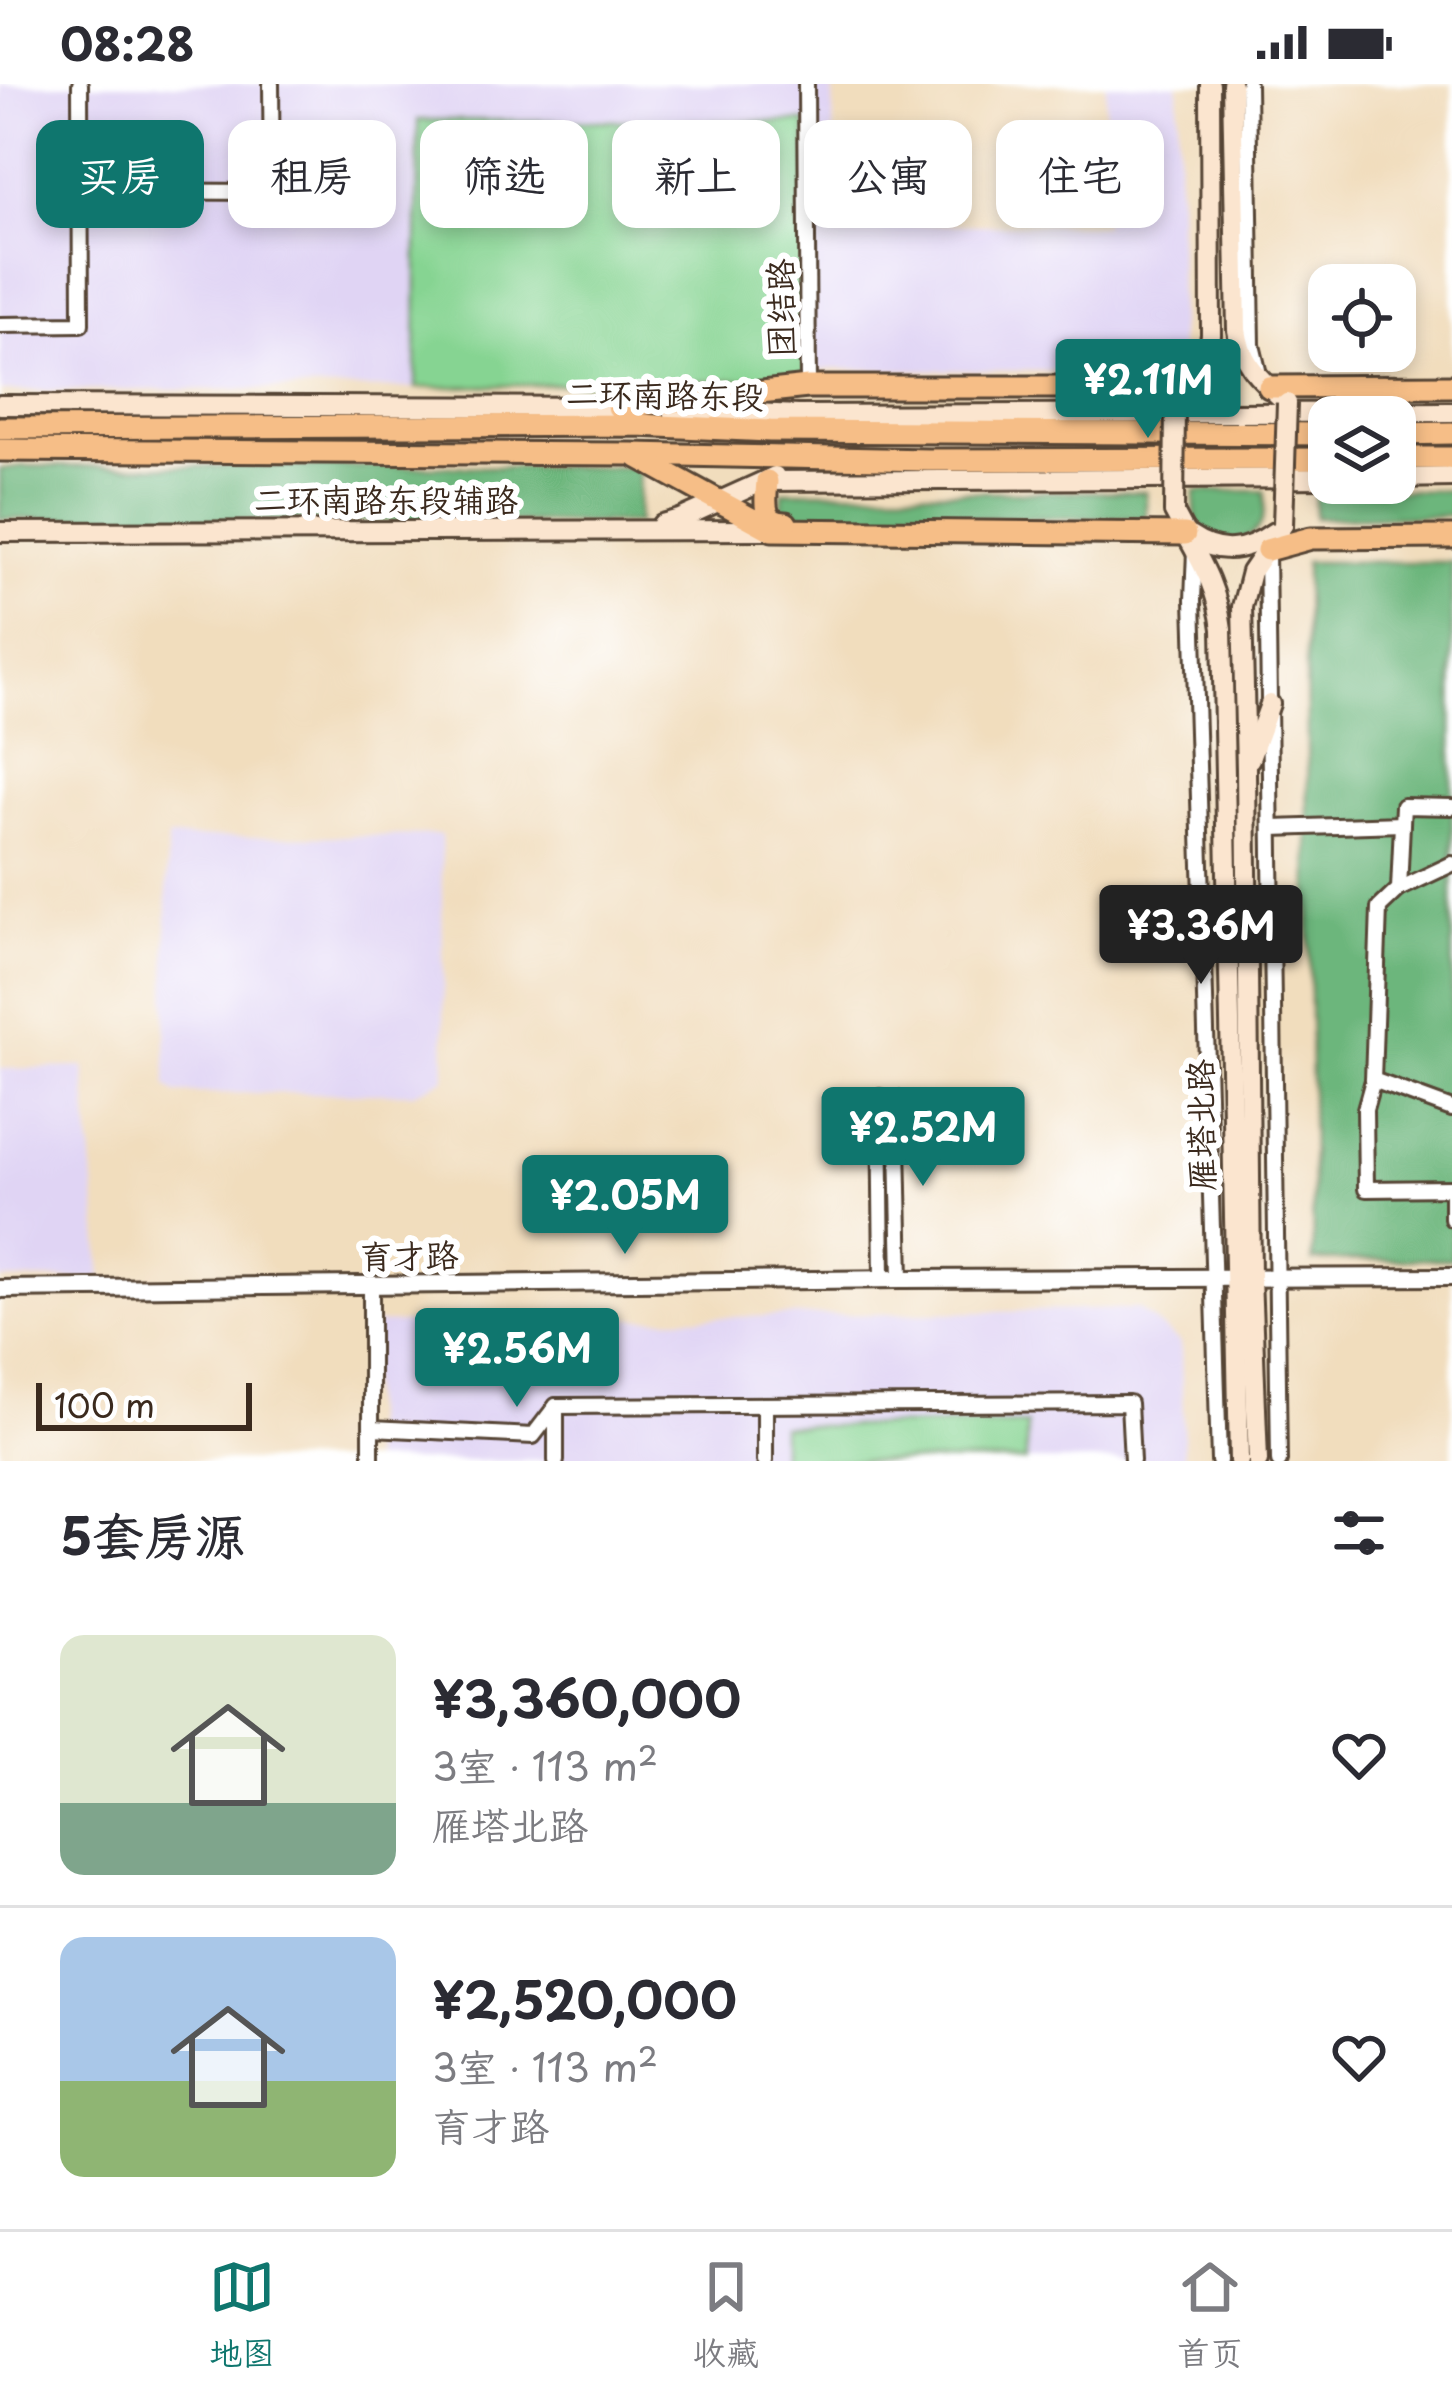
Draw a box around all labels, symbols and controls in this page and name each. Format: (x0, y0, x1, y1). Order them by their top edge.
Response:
text: 08:28 (60, 8, 195, 76)
chip: 买房 (36, 120, 204, 228)
chip: 租房 (228, 120, 396, 228)
chip: 筛选 (420, 120, 588, 228)
chip: 新上 (612, 120, 780, 228)
chip: 公寓 (804, 120, 972, 228)
chip: 住宅 (996, 120, 1164, 228)
street label: 团结路 (753, 258, 805, 358)
map controls (1308, 264, 1416, 504)
button: locate (1308, 264, 1416, 372)
pin: ¥2.11M (1050, 339, 1246, 441)
text: ¥2.11M (1083, 348, 1213, 407)
street label: 二环南路东段 (566, 366, 764, 420)
button: layers (1308, 396, 1416, 504)
street label: 二环南路东段辅路 (254, 473, 518, 523)
pin: ¥3.36M (1103, 885, 1299, 987)
text: ¥3.36M (1126, 894, 1276, 953)
street label: 雁塔北路 (1173, 1059, 1225, 1191)
pin: ¥2.52M (825, 1087, 1021, 1189)
text: ¥2.52M (849, 1096, 997, 1155)
pin: ¥2.05M (527, 1155, 723, 1257)
text: ¥2.05M (549, 1164, 701, 1223)
street label: 育才路 (359, 1228, 459, 1280)
pin: ¥2.56M (419, 1308, 615, 1410)
text: ¥2.56M (442, 1317, 592, 1376)
scale bar (36, 1377, 252, 1430)
text: 100 m (54, 1379, 155, 1429)
text: 5套房源 (60, 1495, 246, 1572)
icon: filters (1326, 1500, 1392, 1566)
text: ¥3,360,000 (432, 1658, 741, 1735)
icon: home (156, 1683, 300, 1827)
icon: heart (1326, 1722, 1392, 1788)
text: 3室 · 113 m² (432, 1735, 658, 1794)
text: 雁塔北路 (432, 1794, 588, 1853)
text: ¥2,520,000 (432, 1959, 737, 2036)
icon: home (156, 1985, 300, 2129)
icon: heart (1326, 2024, 1392, 2090)
text: 3室 · 113 m² (432, 2036, 658, 2095)
text: 育才路 (432, 2095, 549, 2154)
tab: 地图 (209, 2254, 275, 2376)
tab: 收藏 (693, 2254, 759, 2376)
tab: 首页 (1177, 2254, 1243, 2376)

